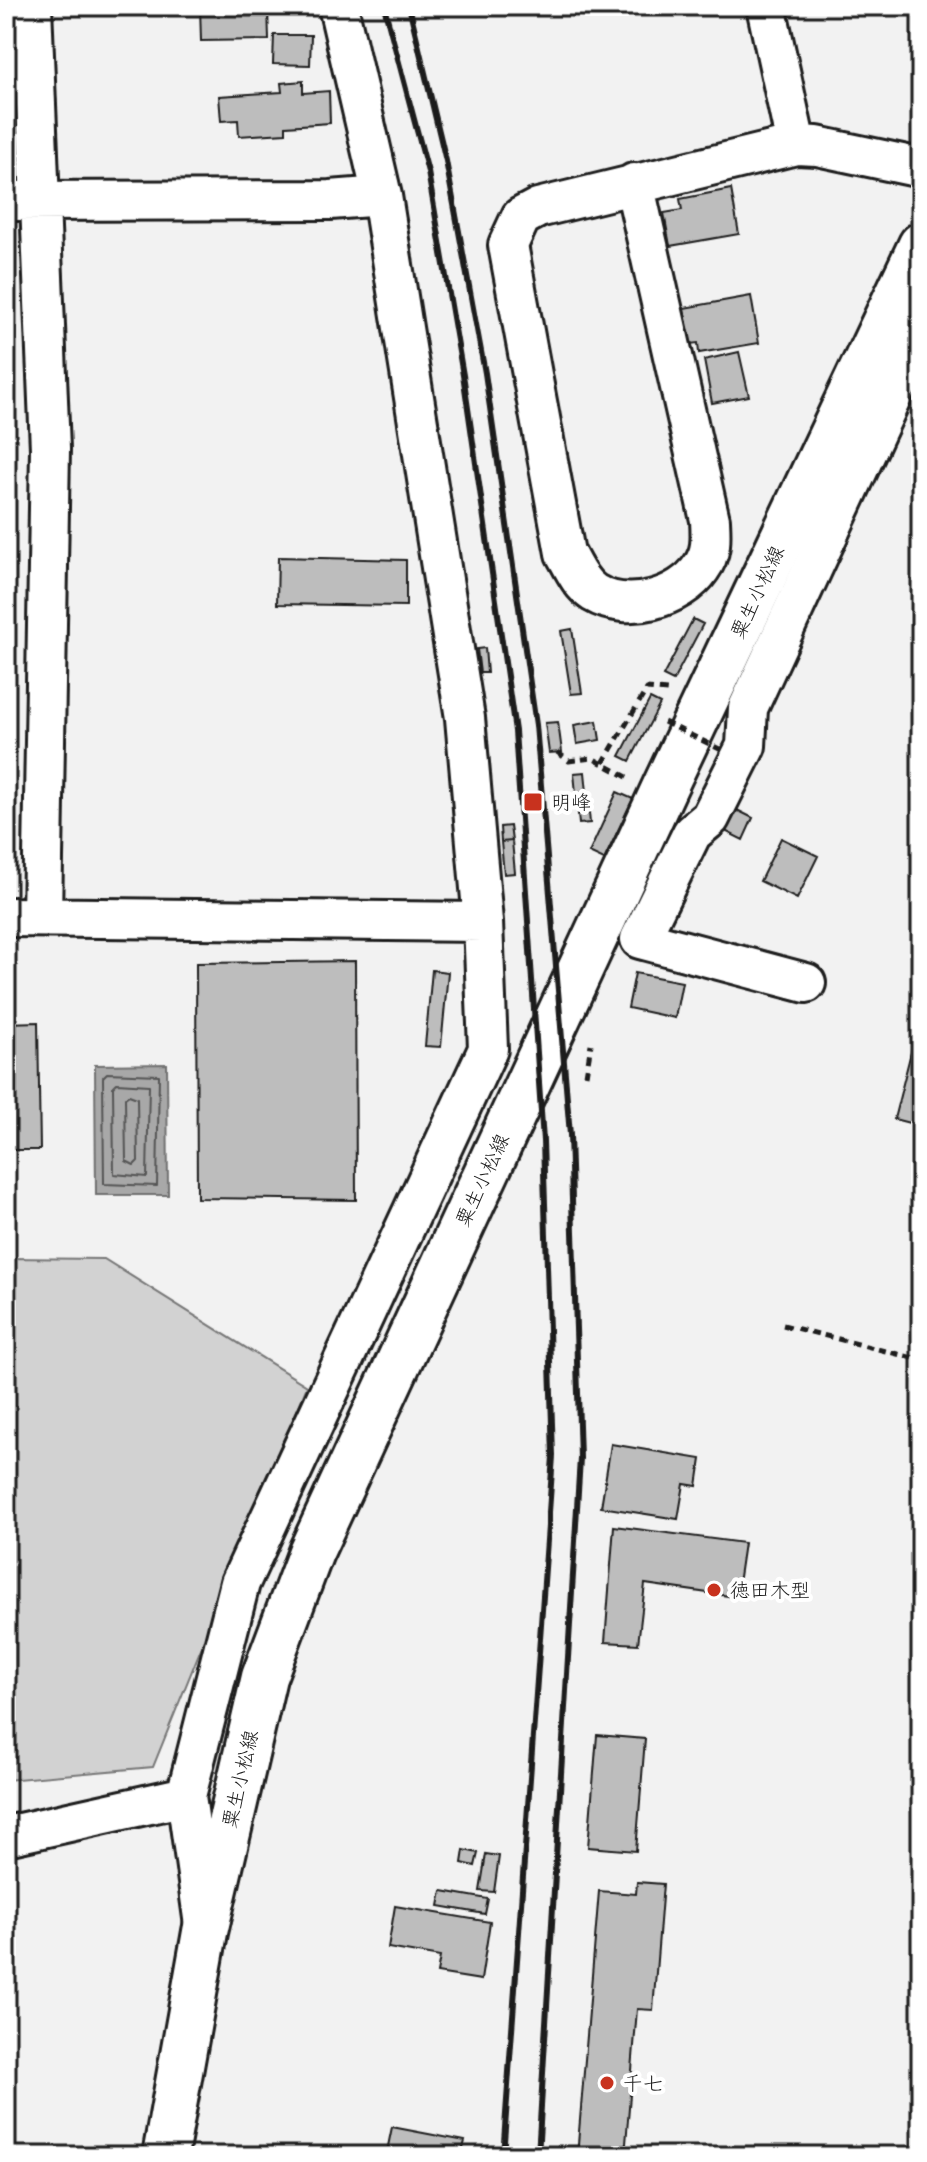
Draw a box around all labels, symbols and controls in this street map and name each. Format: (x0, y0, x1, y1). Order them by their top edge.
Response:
street label: 粟生小松線 (724, 541, 790, 643)
place label: 明峰 (551, 789, 591, 815)
marker: 明峰 (522, 791, 544, 813)
street label: 粟生小松線 (449, 1129, 515, 1231)
place label: 徳田木型 (730, 1577, 810, 1603)
marker: 徳田木型 (705, 1581, 723, 1599)
street label: 粟生小松線 (216, 1727, 264, 1831)
place label: 千七 (623, 2070, 663, 2096)
marker: 千七 (598, 2074, 616, 2092)

